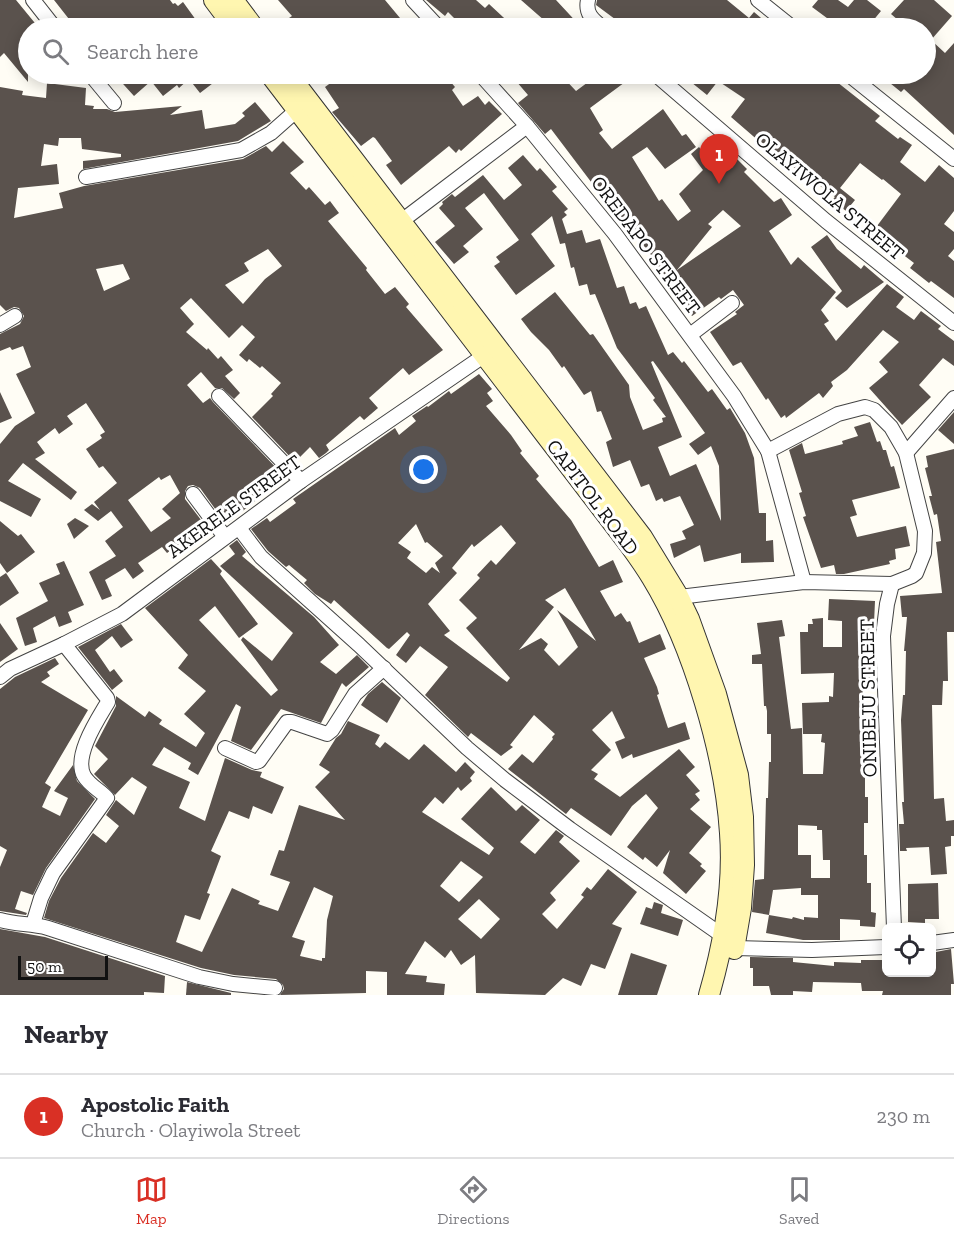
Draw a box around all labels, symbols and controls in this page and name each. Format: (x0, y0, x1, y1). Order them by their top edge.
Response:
search box (18, 18, 936, 84)
icon: search (39, 35, 72, 68)
text: Search here (87, 38, 198, 65)
street label: OLAYIWOLA STREET (751, 127, 909, 265)
pin: 1 (700, 134, 738, 184)
street label: OREDAPO STREET (586, 171, 706, 319)
street label: CAPITOL ROAD (542, 434, 644, 560)
street label: AKERELE STREET (162, 449, 306, 563)
your location (409, 455, 438, 484)
street label: ONIBEJU STREET (855, 618, 881, 778)
map controls (882, 923, 936, 977)
button: locate (882, 923, 936, 977)
scale bar (18, 953, 108, 980)
text: 50 m (27, 957, 62, 976)
text: Nearby (24, 1018, 108, 1050)
text: Apostolic Faith (81, 1091, 229, 1118)
text: 1 (39, 1104, 48, 1128)
text: 230 m (877, 1104, 930, 1128)
text: Church · Olayiwola Street (81, 1118, 301, 1142)
tab: Map (135, 1173, 168, 1228)
tab: Directions (437, 1173, 510, 1228)
tab: Saved (779, 1173, 819, 1228)

